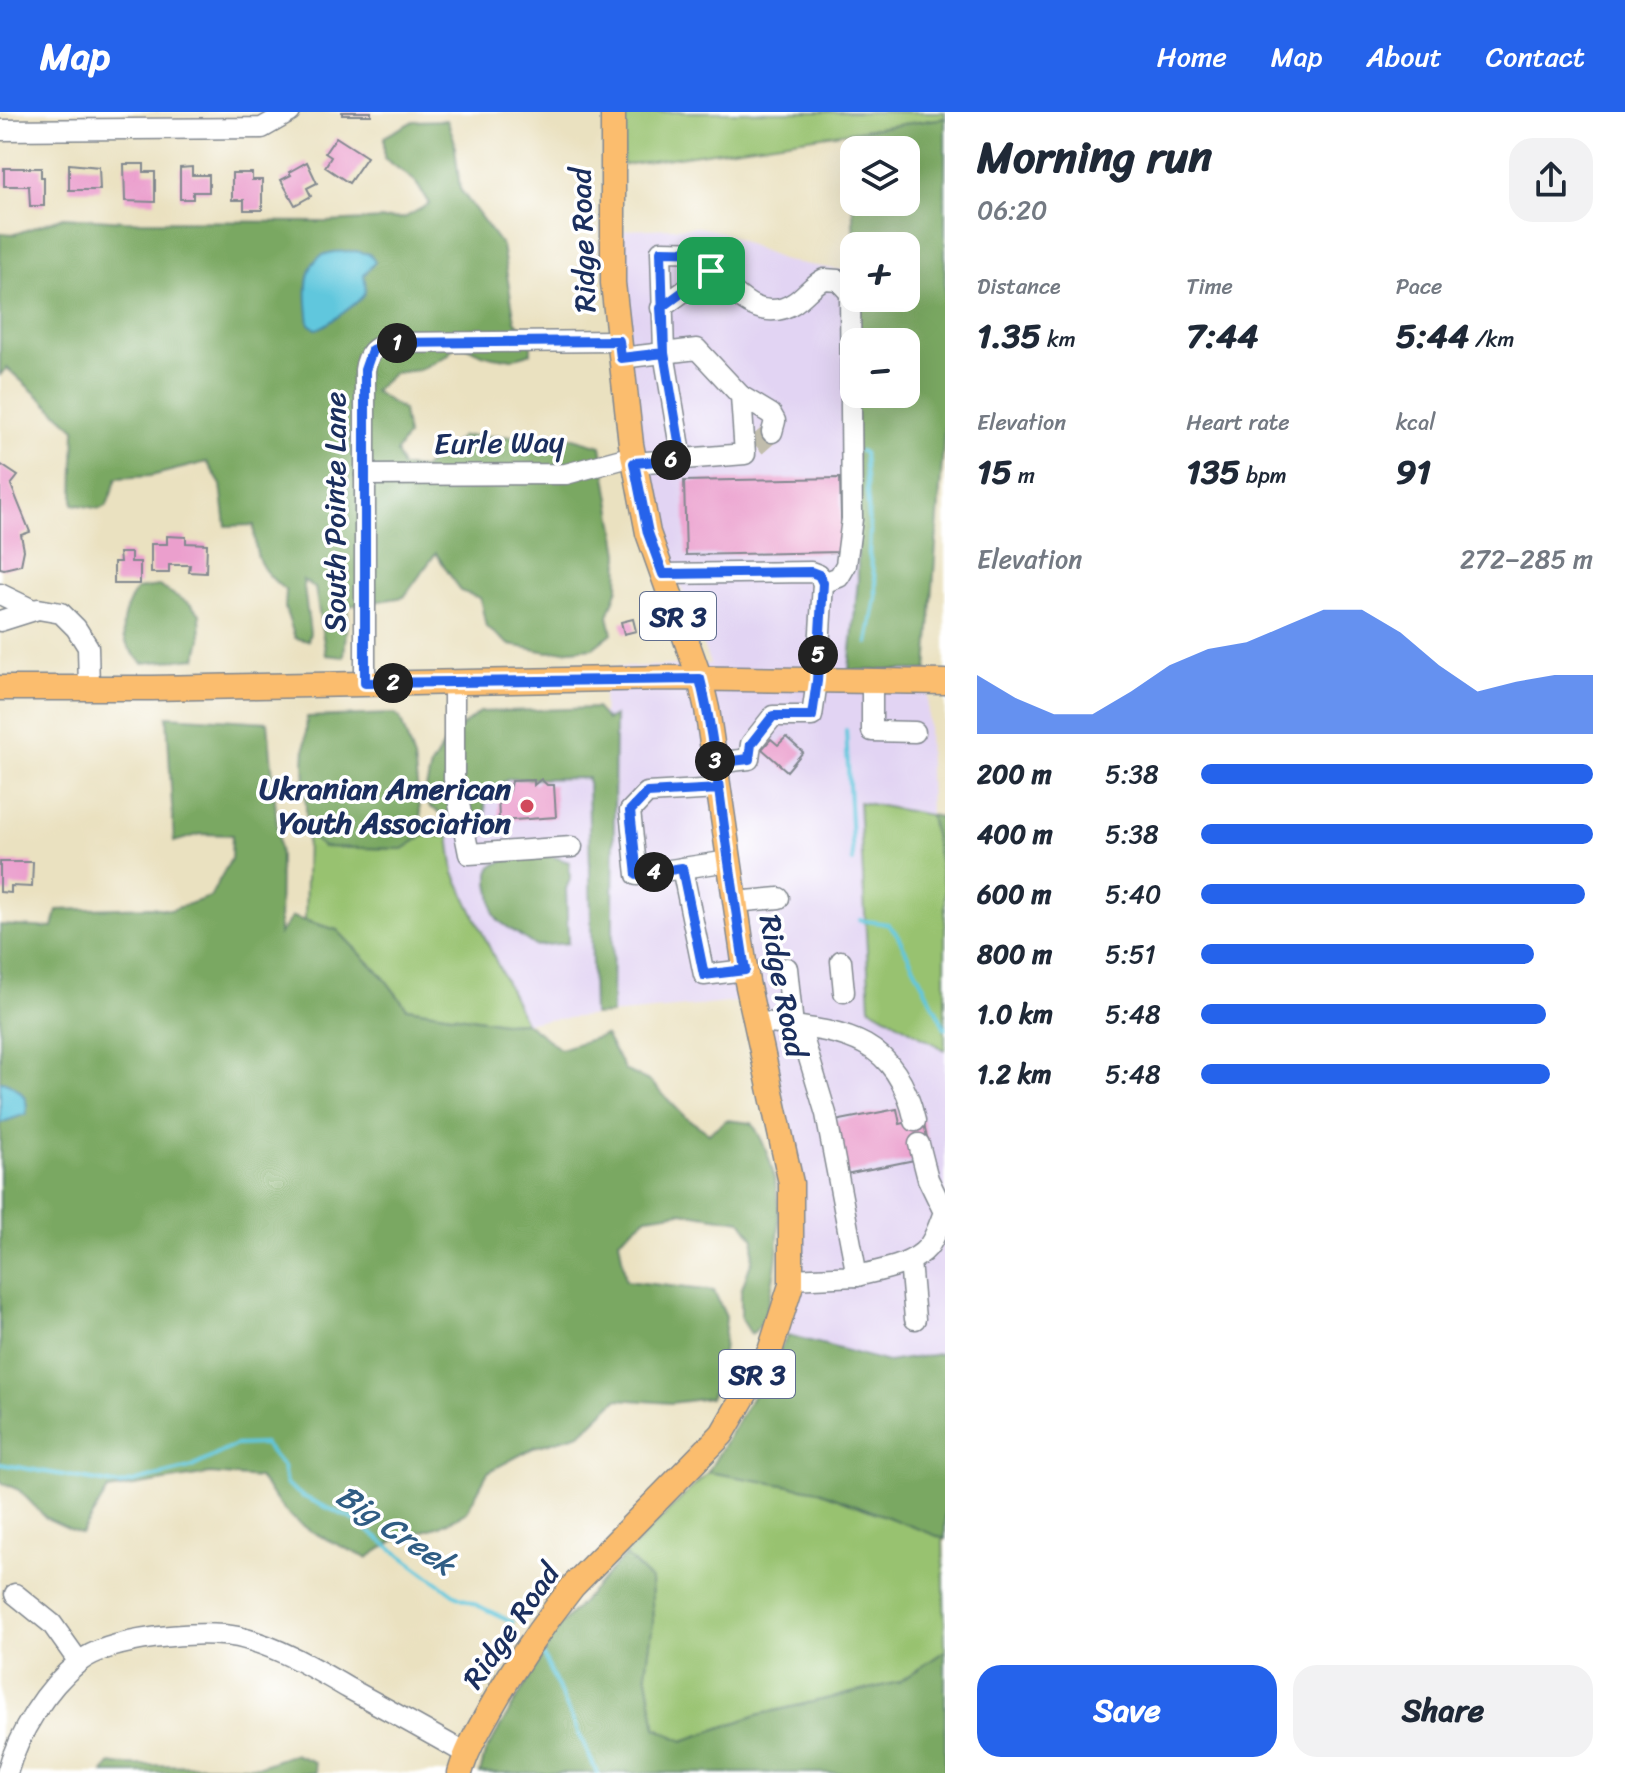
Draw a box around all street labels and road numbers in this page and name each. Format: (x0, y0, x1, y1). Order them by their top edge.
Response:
street label: Ridge Road (553, 165, 613, 313)
street label: South Pointe Lane (308, 392, 362, 632)
street label: Eurle Way (433, 415, 565, 471)
road number: SR 3 (640, 592, 716, 640)
street label: Ridge Road (743, 910, 824, 1064)
road number: SR 3 (719, 1350, 795, 1398)
street label: Ridge Road (447, 1549, 576, 1701)

